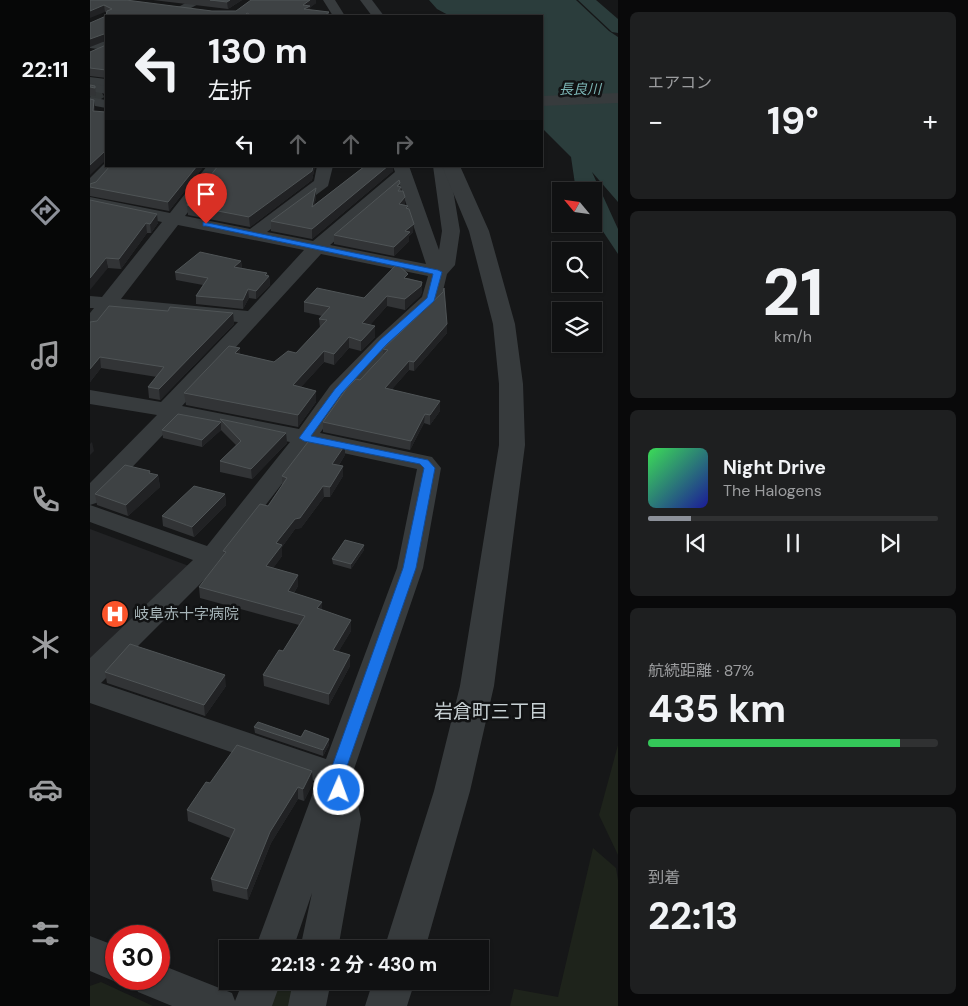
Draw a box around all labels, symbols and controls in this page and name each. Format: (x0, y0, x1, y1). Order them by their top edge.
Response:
text: 130 m (208, 28, 308, 74)
icon: left (125, 35, 190, 100)
text: 22:11 (22, 55, 69, 84)
text: エアコン (648, 72, 712, 93)
text: 左折 (208, 76, 252, 105)
water label: 長良川 (559, 80, 603, 98)
text: 19° (767, 96, 819, 146)
text: − (648, 103, 663, 140)
text: + (923, 103, 938, 140)
icon: left (231, 130, 259, 158)
icon: ahead (284, 130, 312, 158)
icon: ahead (337, 130, 365, 158)
icon: right (390, 130, 418, 158)
pin (185, 173, 227, 224)
icon: arrive (192, 180, 220, 208)
north arrow (552, 182, 602, 232)
map controls (552, 182, 602, 352)
icon: directions (28, 193, 63, 228)
button: search (552, 242, 602, 292)
text: 21 (762, 251, 824, 335)
button: layers (552, 302, 602, 352)
text: km/h (774, 326, 812, 347)
icon: music (28, 338, 63, 373)
text: Night Drive (723, 455, 826, 480)
text: The Halogens (723, 480, 822, 501)
icon: phone (28, 482, 63, 517)
icon: previous (682, 529, 710, 557)
icon: pause (779, 529, 807, 557)
icon: next (876, 529, 904, 557)
hospital icon: 岐阜赤十字病院 (100, 599, 130, 629)
place label: 岐阜赤十字病院 (134, 604, 239, 624)
icon: climate (28, 627, 63, 662)
text: 航続距離 · 87% (648, 660, 754, 681)
text: 435 km (648, 684, 786, 734)
district label: 岩倉町三丁目 (434, 699, 548, 724)
position arrow (312, 763, 364, 815)
icon: car (28, 772, 63, 807)
text: 到着 (648, 867, 680, 888)
text: 22:13 (648, 891, 738, 941)
icon: filters (28, 916, 63, 951)
speed limit sign: 30 (105, 925, 170, 990)
text: 22:13 · 2 分 · 430 m (271, 952, 437, 977)

